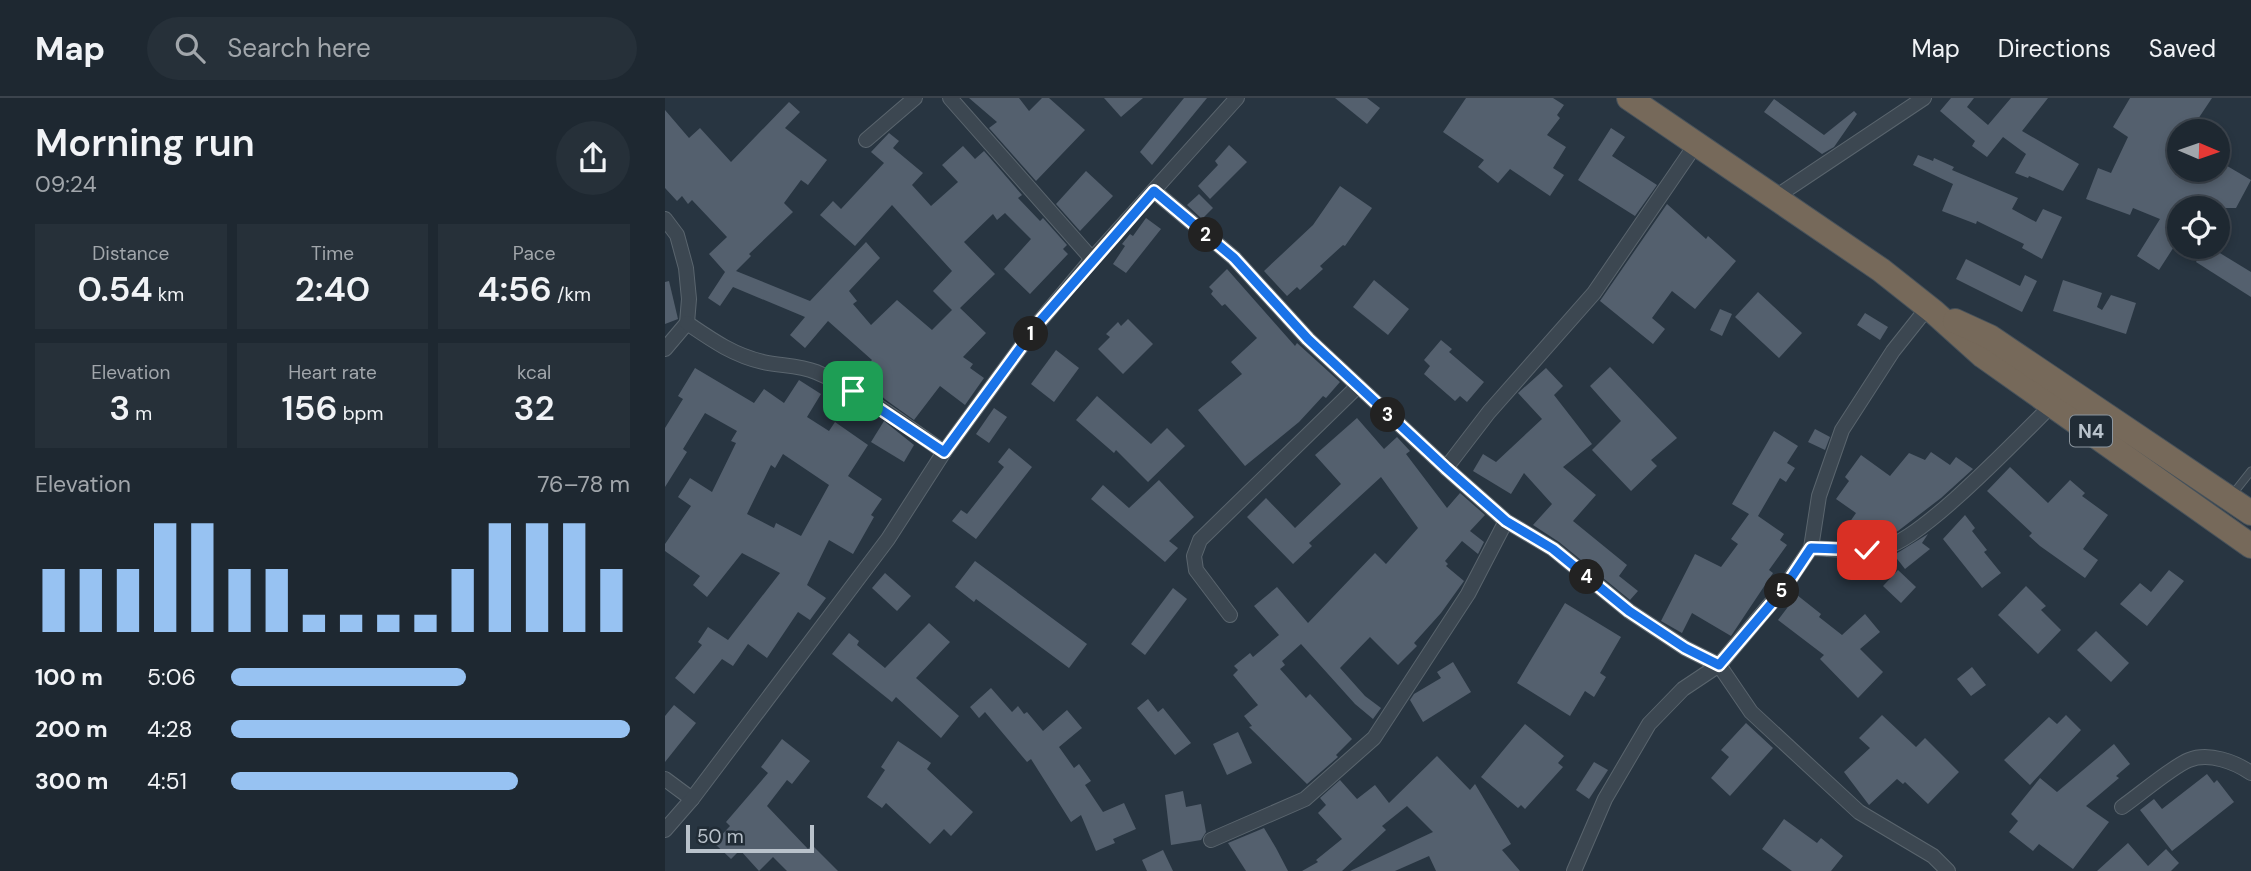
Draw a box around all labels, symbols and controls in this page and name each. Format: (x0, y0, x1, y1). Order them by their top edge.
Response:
search box (147, 17, 637, 80)
text: Map (35, 27, 105, 70)
icon: search (171, 29, 209, 67)
text: Search here (227, 31, 371, 65)
text: Map (1912, 33, 1960, 64)
text: Directions (1998, 33, 2111, 64)
text: Saved (2149, 33, 2216, 64)
text: Morning run (35, 118, 255, 168)
north arrow (2167, 119, 2229, 182)
map controls (2167, 119, 2230, 259)
button: share (556, 121, 630, 195)
text: 09:24 (35, 169, 97, 199)
button: locate (2167, 196, 2230, 259)
pin: 2 (1189, 218, 1223, 252)
text: 2 (1200, 222, 1211, 247)
text: Distance (92, 241, 169, 266)
text: Time (311, 241, 354, 266)
text: Pace (513, 241, 555, 266)
text: 0.54 (77, 266, 153, 312)
text: 2:40 (295, 266, 370, 312)
text: 4:56 (477, 266, 552, 312)
text: km (153, 282, 184, 307)
text: /km (552, 282, 591, 307)
pin: 1 (1013, 316, 1049, 352)
text: 1 (1027, 321, 1034, 346)
text: Elevation (91, 360, 170, 385)
text: Heart rate (288, 360, 377, 385)
text: kcal (517, 360, 551, 385)
pin (823, 361, 883, 421)
icon: arrive (834, 372, 872, 410)
text: 3 (109, 385, 130, 431)
text: 156 (282, 385, 338, 431)
text: 32 (514, 385, 555, 431)
pin: 3 (1371, 398, 1405, 432)
text: m (130, 401, 152, 426)
text: bpm (338, 401, 383, 426)
text: 3 (1382, 402, 1393, 427)
road number: N4 (2070, 416, 2112, 446)
text: Elevation (35, 469, 131, 499)
text: 76–78 m (537, 469, 630, 499)
pin (1837, 520, 1897, 580)
icon: check (1848, 531, 1886, 569)
pin: 4 (1569, 560, 1605, 594)
text: 4 (1580, 564, 1593, 589)
pin: 5 (1765, 574, 1799, 608)
text: 5 (1776, 578, 1787, 603)
text: 100 m (35, 662, 103, 692)
text: 5:06 (147, 662, 196, 692)
text: 200 m (35, 714, 108, 744)
text: 4:28 (147, 714, 192, 744)
text: 300 m (35, 766, 108, 796)
text: 4:51 (147, 766, 187, 796)
scale bar (686, 822, 814, 854)
text: 50 m (697, 824, 744, 849)

